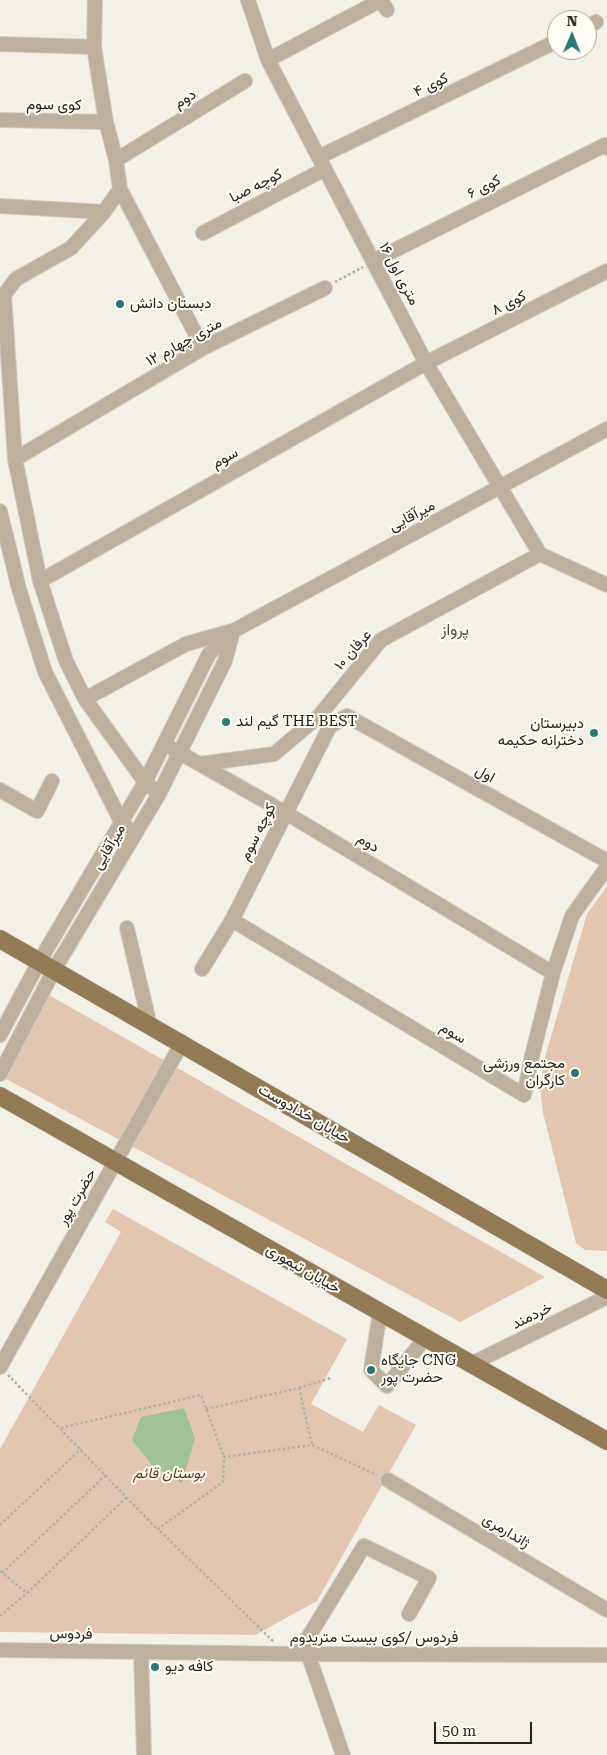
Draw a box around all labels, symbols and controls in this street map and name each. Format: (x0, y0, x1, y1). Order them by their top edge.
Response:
north arrow (547, 10, 597, 60)
text: N (567, 13, 578, 29)
street label: کوی ۴ (411, 69, 451, 101)
street label: دوم (171, 85, 199, 113)
street label: کوی سوم (26, 96, 82, 114)
street label: کوچه صبا (227, 165, 285, 207)
street label: کوی ۶ (464, 171, 504, 203)
street label: ۱۶ متری اول (375, 239, 423, 309)
street label: کوی ۸ (489, 287, 529, 319)
place label: دبستان دانش (130, 295, 211, 313)
marker: دبستان دانش (114, 298, 126, 310)
street label: ۱۲ متری چهارم (143, 314, 225, 370)
street label: سوم (209, 443, 241, 473)
street label: میرآقایی (386, 496, 438, 536)
district label: پرواز (441, 620, 469, 640)
street label: عرفان ۱۰ (330, 626, 376, 674)
place label: گیم لند THE BEST (236, 713, 357, 731)
place label: دبیرستان دخترانه حکیمه (498, 715, 584, 750)
marker: گیم لند THE BEST (220, 716, 232, 728)
marker: دبیرستان دخترانه حکیمه (588, 727, 600, 739)
street label: اول (472, 761, 498, 787)
street label: کوچه سوم (236, 800, 280, 864)
street label: میرآقایی (88, 821, 130, 873)
street label: دوم (354, 829, 382, 857)
street label: سوم (437, 1018, 469, 1048)
place label: مجتمع ورزشی کارگران (483, 1055, 565, 1090)
marker: مجتمع ورزشی کارگران (569, 1067, 581, 1079)
street label: خیابان خدادوست (255, 1080, 353, 1148)
street label: حضرت پور (54, 1166, 100, 1228)
street label: خیابان تیموری (263, 1241, 343, 1297)
street label: خردمند (509, 1299, 555, 1333)
place label: جایگاه CNG حضرت پور (381, 1352, 456, 1387)
marker: جایگاه CNG حضرت پور (365, 1364, 377, 1376)
park label: بوستان قائم (133, 1465, 205, 1483)
street label: ژاندارمری (479, 1510, 533, 1552)
street label: فردوس (49, 1625, 93, 1643)
street label: فردوس /کوی بیست متریدوم (290, 1629, 458, 1647)
place label: کافه دیو (165, 1658, 213, 1676)
marker: کافه دیو (149, 1661, 161, 1673)
scale bar (437, 1712, 534, 1744)
text: 50 m (442, 1722, 476, 1740)

